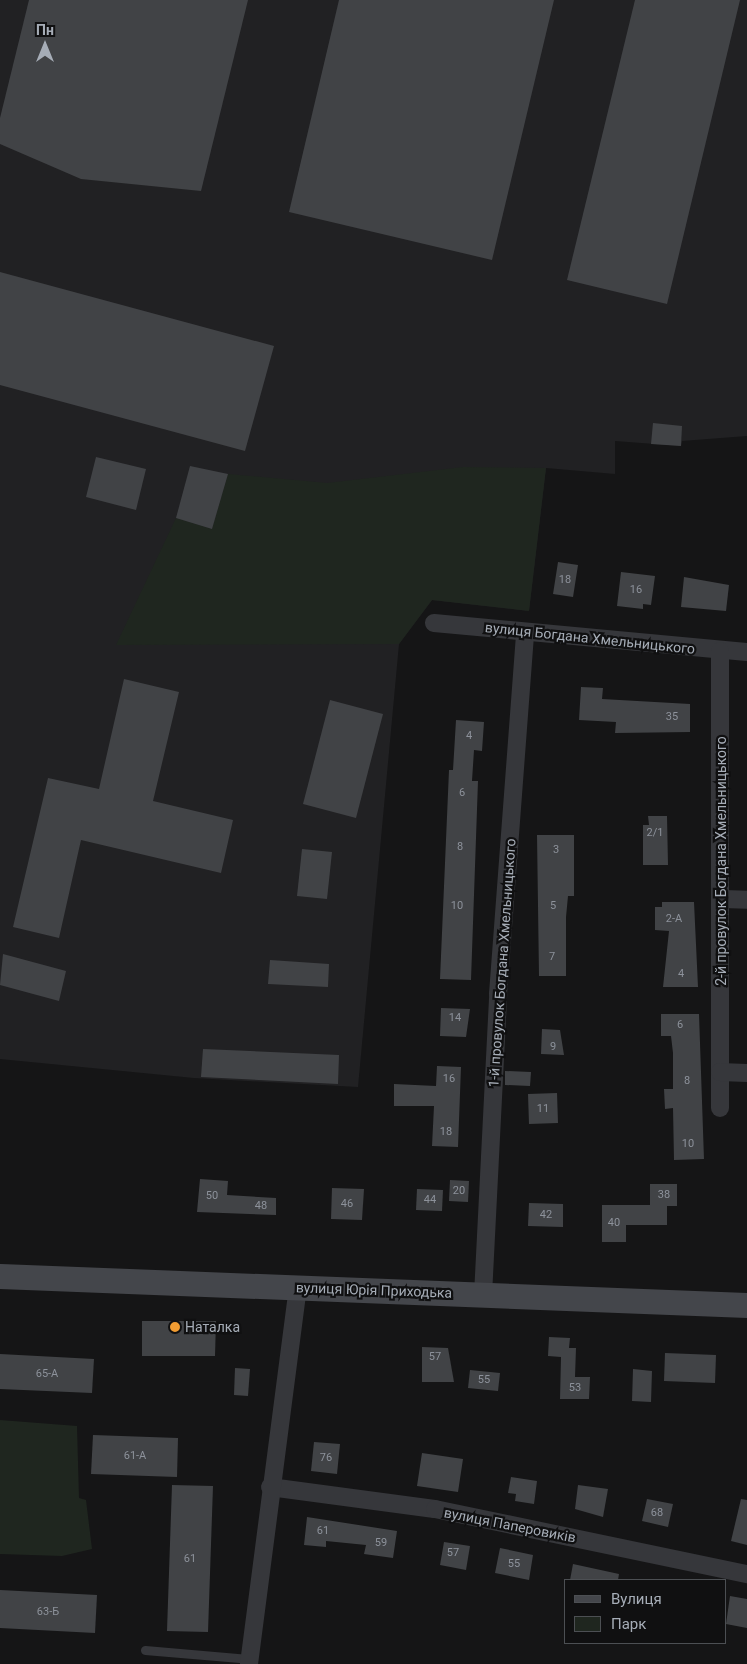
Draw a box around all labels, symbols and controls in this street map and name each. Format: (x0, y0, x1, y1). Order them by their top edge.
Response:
north arrow (20, 20, 70, 70)
text: Пн (36, 22, 54, 38)
house number: 18 (559, 573, 571, 587)
house number: 16 (630, 583, 642, 597)
street label: вулиця Богдана Хмельницького (484, 619, 696, 657)
house number: 35 (666, 710, 678, 724)
house number: 4 (466, 729, 472, 743)
street label: 2-й провулок Богдана Хмельницького (713, 736, 729, 986)
house number: 6 (459, 786, 465, 800)
house number: 2/1 (647, 826, 663, 840)
street label: 1-й провулок Богдана Хмельницького (485, 838, 519, 1088)
house number: 8 (457, 840, 463, 854)
house number: 3 (553, 843, 559, 857)
house number: 10 (451, 899, 463, 913)
house number: 5 (550, 899, 556, 913)
house number: 2-А (666, 912, 682, 926)
house number: 7 (549, 950, 555, 964)
house number: 4 (678, 967, 684, 981)
house number: 14 (449, 1011, 461, 1025)
house number: 6 (677, 1018, 683, 1032)
house number: 9 (550, 1040, 556, 1054)
house number: 16 (443, 1072, 455, 1086)
house number: 8 (684, 1074, 690, 1088)
house number: 11 (537, 1102, 549, 1116)
house number: 18 (440, 1125, 452, 1139)
house number: 10 (682, 1137, 694, 1151)
house number: 20 (453, 1184, 465, 1198)
house number: 38 (658, 1188, 670, 1202)
house number: 50 (206, 1189, 218, 1203)
house number: 44 (424, 1193, 436, 1207)
house number: 46 (341, 1197, 353, 1211)
house number: 48 (255, 1199, 267, 1213)
house number: 42 (540, 1208, 552, 1222)
house number: 40 (608, 1216, 620, 1230)
street label: вулиця Юрія Приходька (296, 1279, 452, 1301)
place label: Наталка (185, 1319, 240, 1335)
marker: Наталка (169, 1321, 181, 1333)
house number: 57 (429, 1350, 441, 1364)
house number: 65-А (36, 1367, 58, 1381)
house number: 55 (478, 1373, 490, 1387)
house number: 53 (569, 1381, 581, 1395)
house number: 61-А (124, 1449, 146, 1463)
house number: 76 (320, 1451, 332, 1465)
street label: вулиця Паперовиків (443, 1504, 577, 1546)
house number: 68 (651, 1506, 663, 1520)
house number: 61 (317, 1524, 329, 1538)
house number: 59 (375, 1536, 387, 1550)
house number: 57 (447, 1546, 459, 1560)
house number: 61 (184, 1552, 196, 1566)
house number: 55 (508, 1557, 520, 1571)
legend (564, 1579, 727, 1644)
text: Вулиця (611, 1590, 662, 1608)
house number: 63-Б (37, 1605, 59, 1619)
text: Парк (611, 1615, 646, 1633)

